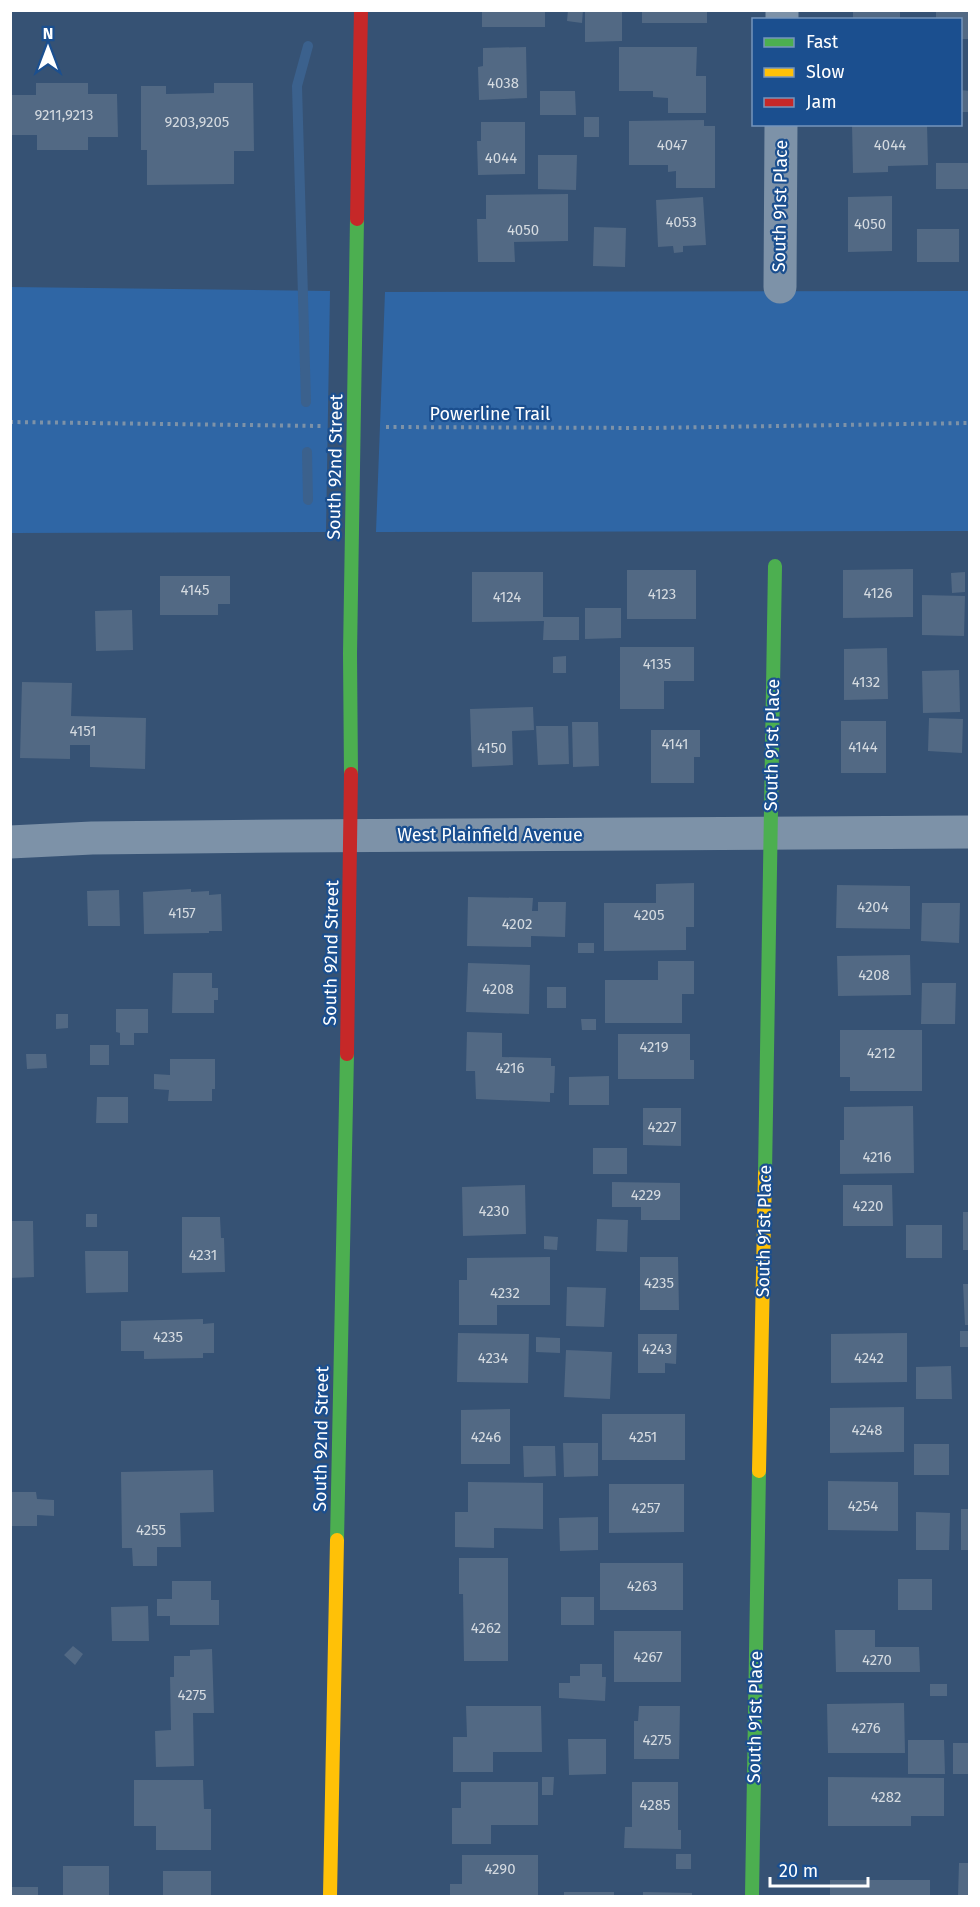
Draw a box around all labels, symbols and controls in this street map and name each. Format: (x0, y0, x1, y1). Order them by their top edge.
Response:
north arrow (18, 18, 78, 78)
legend (752, 18, 962, 126)
text: N (43, 24, 53, 43)
text: Fast (806, 31, 839, 53)
text: Slow (806, 61, 845, 83)
house number: 4038 (487, 74, 519, 92)
text: Jam (806, 91, 837, 113)
house number: 9211,9213 (34, 106, 94, 124)
house number: 9203,9205 (165, 113, 229, 131)
house number: 4047 (657, 136, 688, 154)
house number: 4044 (874, 136, 906, 154)
street label: South 91st Place (768, 140, 792, 272)
house number: 4044 (485, 149, 517, 167)
house number: 4053 (665, 213, 697, 231)
house number: 4050 (854, 215, 886, 233)
house number: 4050 (507, 221, 539, 239)
street label: South 92nd Street (323, 394, 347, 540)
street label: Powerline Trail (430, 403, 550, 425)
house number: 4145 (181, 581, 209, 599)
house number: 4126 (863, 584, 893, 602)
house number: 4123 (648, 585, 676, 603)
house number: 4124 (493, 588, 521, 606)
house number: 4135 (643, 655, 671, 673)
house number: 4132 (852, 673, 880, 691)
street label: South 91st Place (760, 679, 784, 811)
house number: 4151 (70, 722, 96, 740)
house number: 4141 (661, 735, 689, 753)
house number: 4144 (848, 738, 878, 756)
house number: 4150 (477, 739, 507, 757)
street label: West Plainfield Avenue (397, 824, 583, 846)
street label: South 92nd Street (319, 880, 343, 1026)
house number: 4204 (857, 898, 889, 916)
house number: 4157 (168, 904, 196, 922)
house number: 4205 (634, 906, 665, 924)
house number: 4202 (502, 915, 532, 933)
house number: 4208 (858, 966, 890, 984)
house number: 4208 (482, 980, 514, 998)
house number: 4219 (639, 1038, 669, 1056)
house number: 4212 (867, 1044, 895, 1062)
house number: 4216 (495, 1059, 525, 1077)
house number: 4227 (647, 1118, 677, 1136)
house number: 4216 (862, 1148, 892, 1166)
street label: South 91st Place (752, 1165, 776, 1297)
house number: 4229 (631, 1186, 661, 1204)
house number: 4220 (853, 1197, 883, 1215)
house number: 4230 (479, 1202, 509, 1220)
house number: 4231 (189, 1246, 217, 1264)
house number: 4235 (644, 1274, 674, 1292)
house number: 4232 (490, 1284, 520, 1302)
house number: 4235 (153, 1328, 183, 1346)
house number: 4243 (642, 1340, 672, 1358)
house number: 4234 (478, 1349, 508, 1367)
house number: 4242 (854, 1349, 884, 1367)
street label: South 92nd Street (309, 1366, 333, 1512)
house number: 4248 (852, 1421, 882, 1439)
house number: 4246 (471, 1428, 501, 1446)
house number: 4251 (629, 1428, 657, 1446)
house number: 4254 (848, 1497, 878, 1515)
house number: 4257 (632, 1499, 661, 1517)
house number: 4255 (136, 1521, 166, 1539)
house number: 4263 (627, 1577, 657, 1595)
house number: 4262 (471, 1619, 501, 1637)
house number: 4267 (633, 1648, 663, 1666)
street label: South 91st Place (743, 1651, 767, 1783)
house number: 4270 (862, 1651, 892, 1669)
house number: 4275 (178, 1686, 206, 1704)
house number: 4276 (851, 1719, 881, 1737)
house number: 4275 (643, 1731, 671, 1749)
house number: 4282 (871, 1788, 901, 1806)
house number: 4285 (640, 1796, 670, 1814)
scale bar (770, 1850, 868, 1888)
house number: 4290 (484, 1860, 516, 1878)
text: 20 m (779, 1860, 818, 1882)

